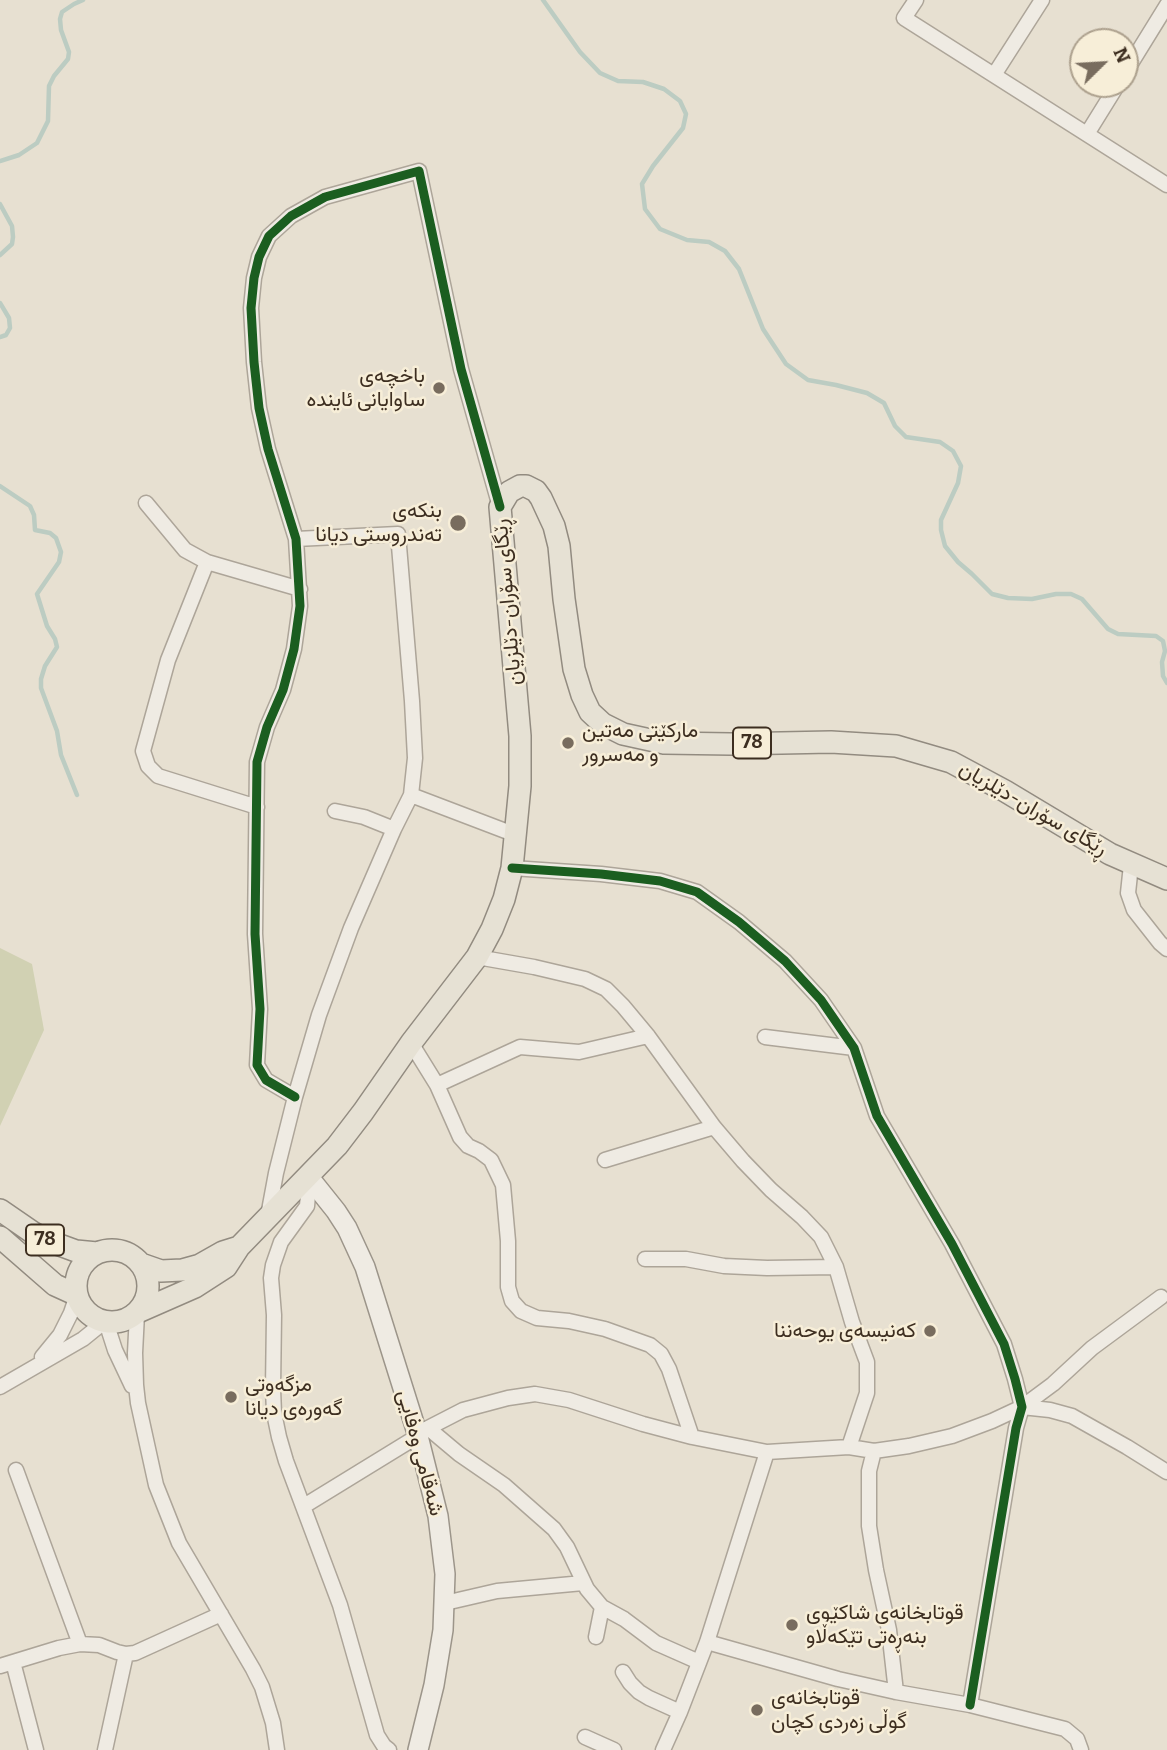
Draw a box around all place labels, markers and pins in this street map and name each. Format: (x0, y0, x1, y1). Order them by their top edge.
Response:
place label: باخچەی ساوایانی ئایندە (306, 363, 425, 413)
marker: باخچەی ساوایانی ئایندە (431, 380, 447, 396)
place label: بنکەی تەندروستی دیانا (315, 498, 442, 548)
marker: بنکەی تەندروستی دیانا (448, 513, 468, 533)
place label: مارکێتی مەتین و مەسرور (582, 718, 698, 768)
marker: مارکێتی مەتین و مەسرور (560, 735, 576, 751)
place label: کەنیسەی یوحەننا (774, 1318, 916, 1344)
marker: کەنیسەی یوحەننا (922, 1323, 938, 1339)
place label: مزگەوتی گەورەی دیانا (245, 1372, 342, 1422)
marker: مزگەوتی گەورەی دیانا (223, 1389, 239, 1405)
place label: قوتابخانەی شاکێوی بنەڕەتی تێکەڵاو (806, 1600, 964, 1650)
marker: قوتابخانەی شاکێوی بنەڕەتی تێکەڵاو (784, 1617, 800, 1633)
place label: قوتابخانەی گوڵی زەردی کچان (771, 1685, 907, 1735)
marker: قوتابخانەی گوڵی زەردی کچان (749, 1702, 765, 1718)

